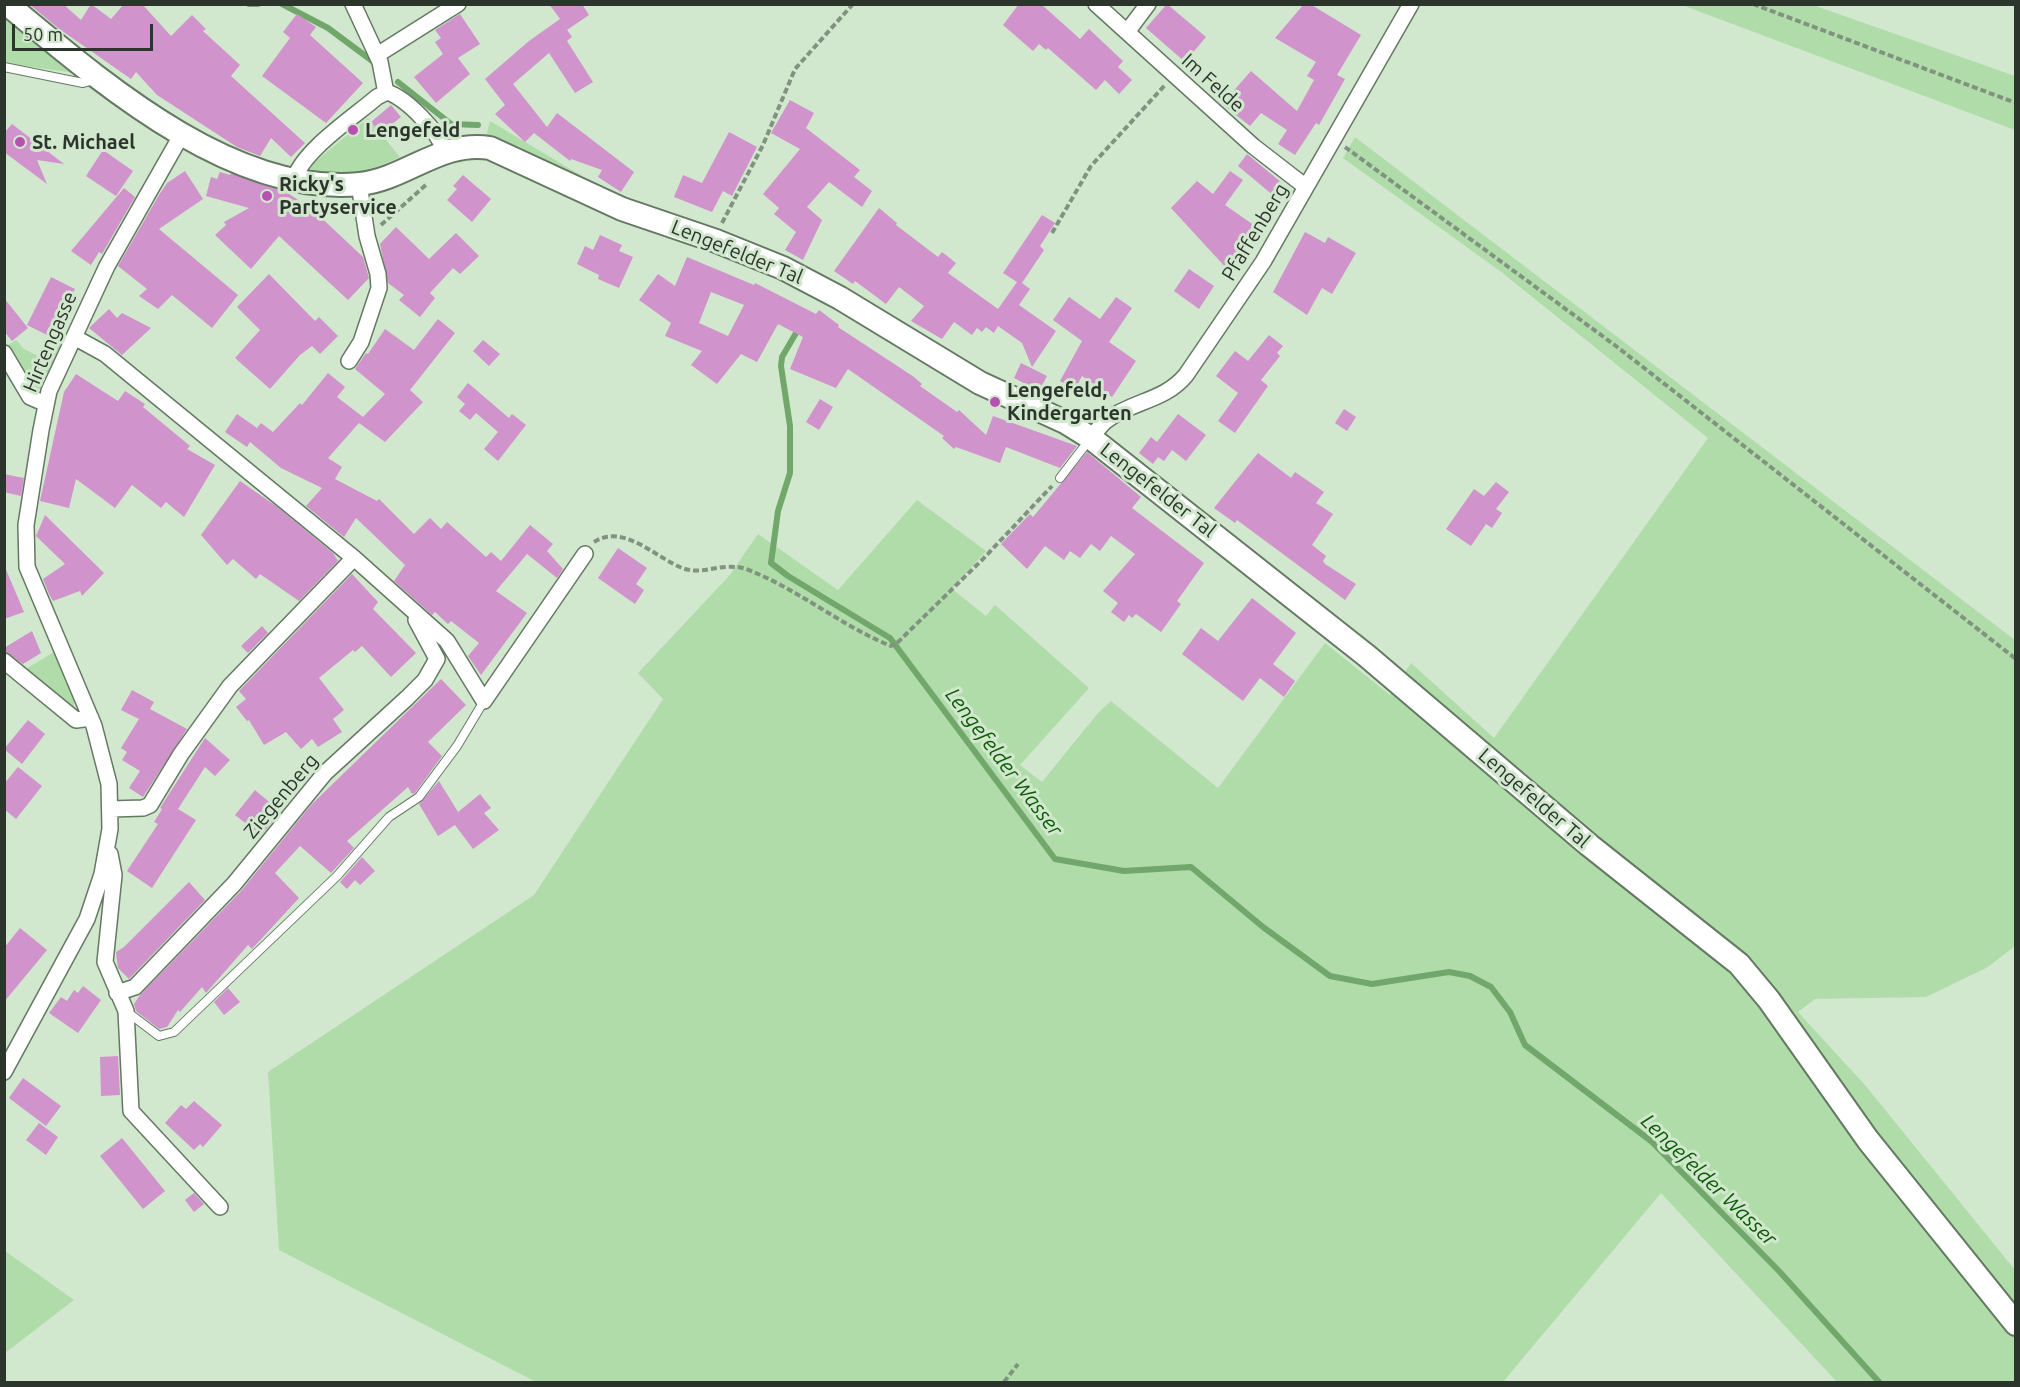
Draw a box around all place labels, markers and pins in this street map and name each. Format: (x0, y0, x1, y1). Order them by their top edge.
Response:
place label: Lengefeld (365, 118, 460, 142)
marker: Lengefeld (346, 123, 360, 137)
place label: St. Michael (32, 130, 135, 154)
marker: St. Michael (13, 135, 27, 149)
place label: Ricky's Partyservice (279, 172, 397, 219)
marker: Ricky's Partyservice (260, 189, 274, 203)
place label: Lengefeld, Kindergarten (1007, 378, 1132, 425)
marker: Lengefeld, Kindergarten (988, 395, 1002, 409)

